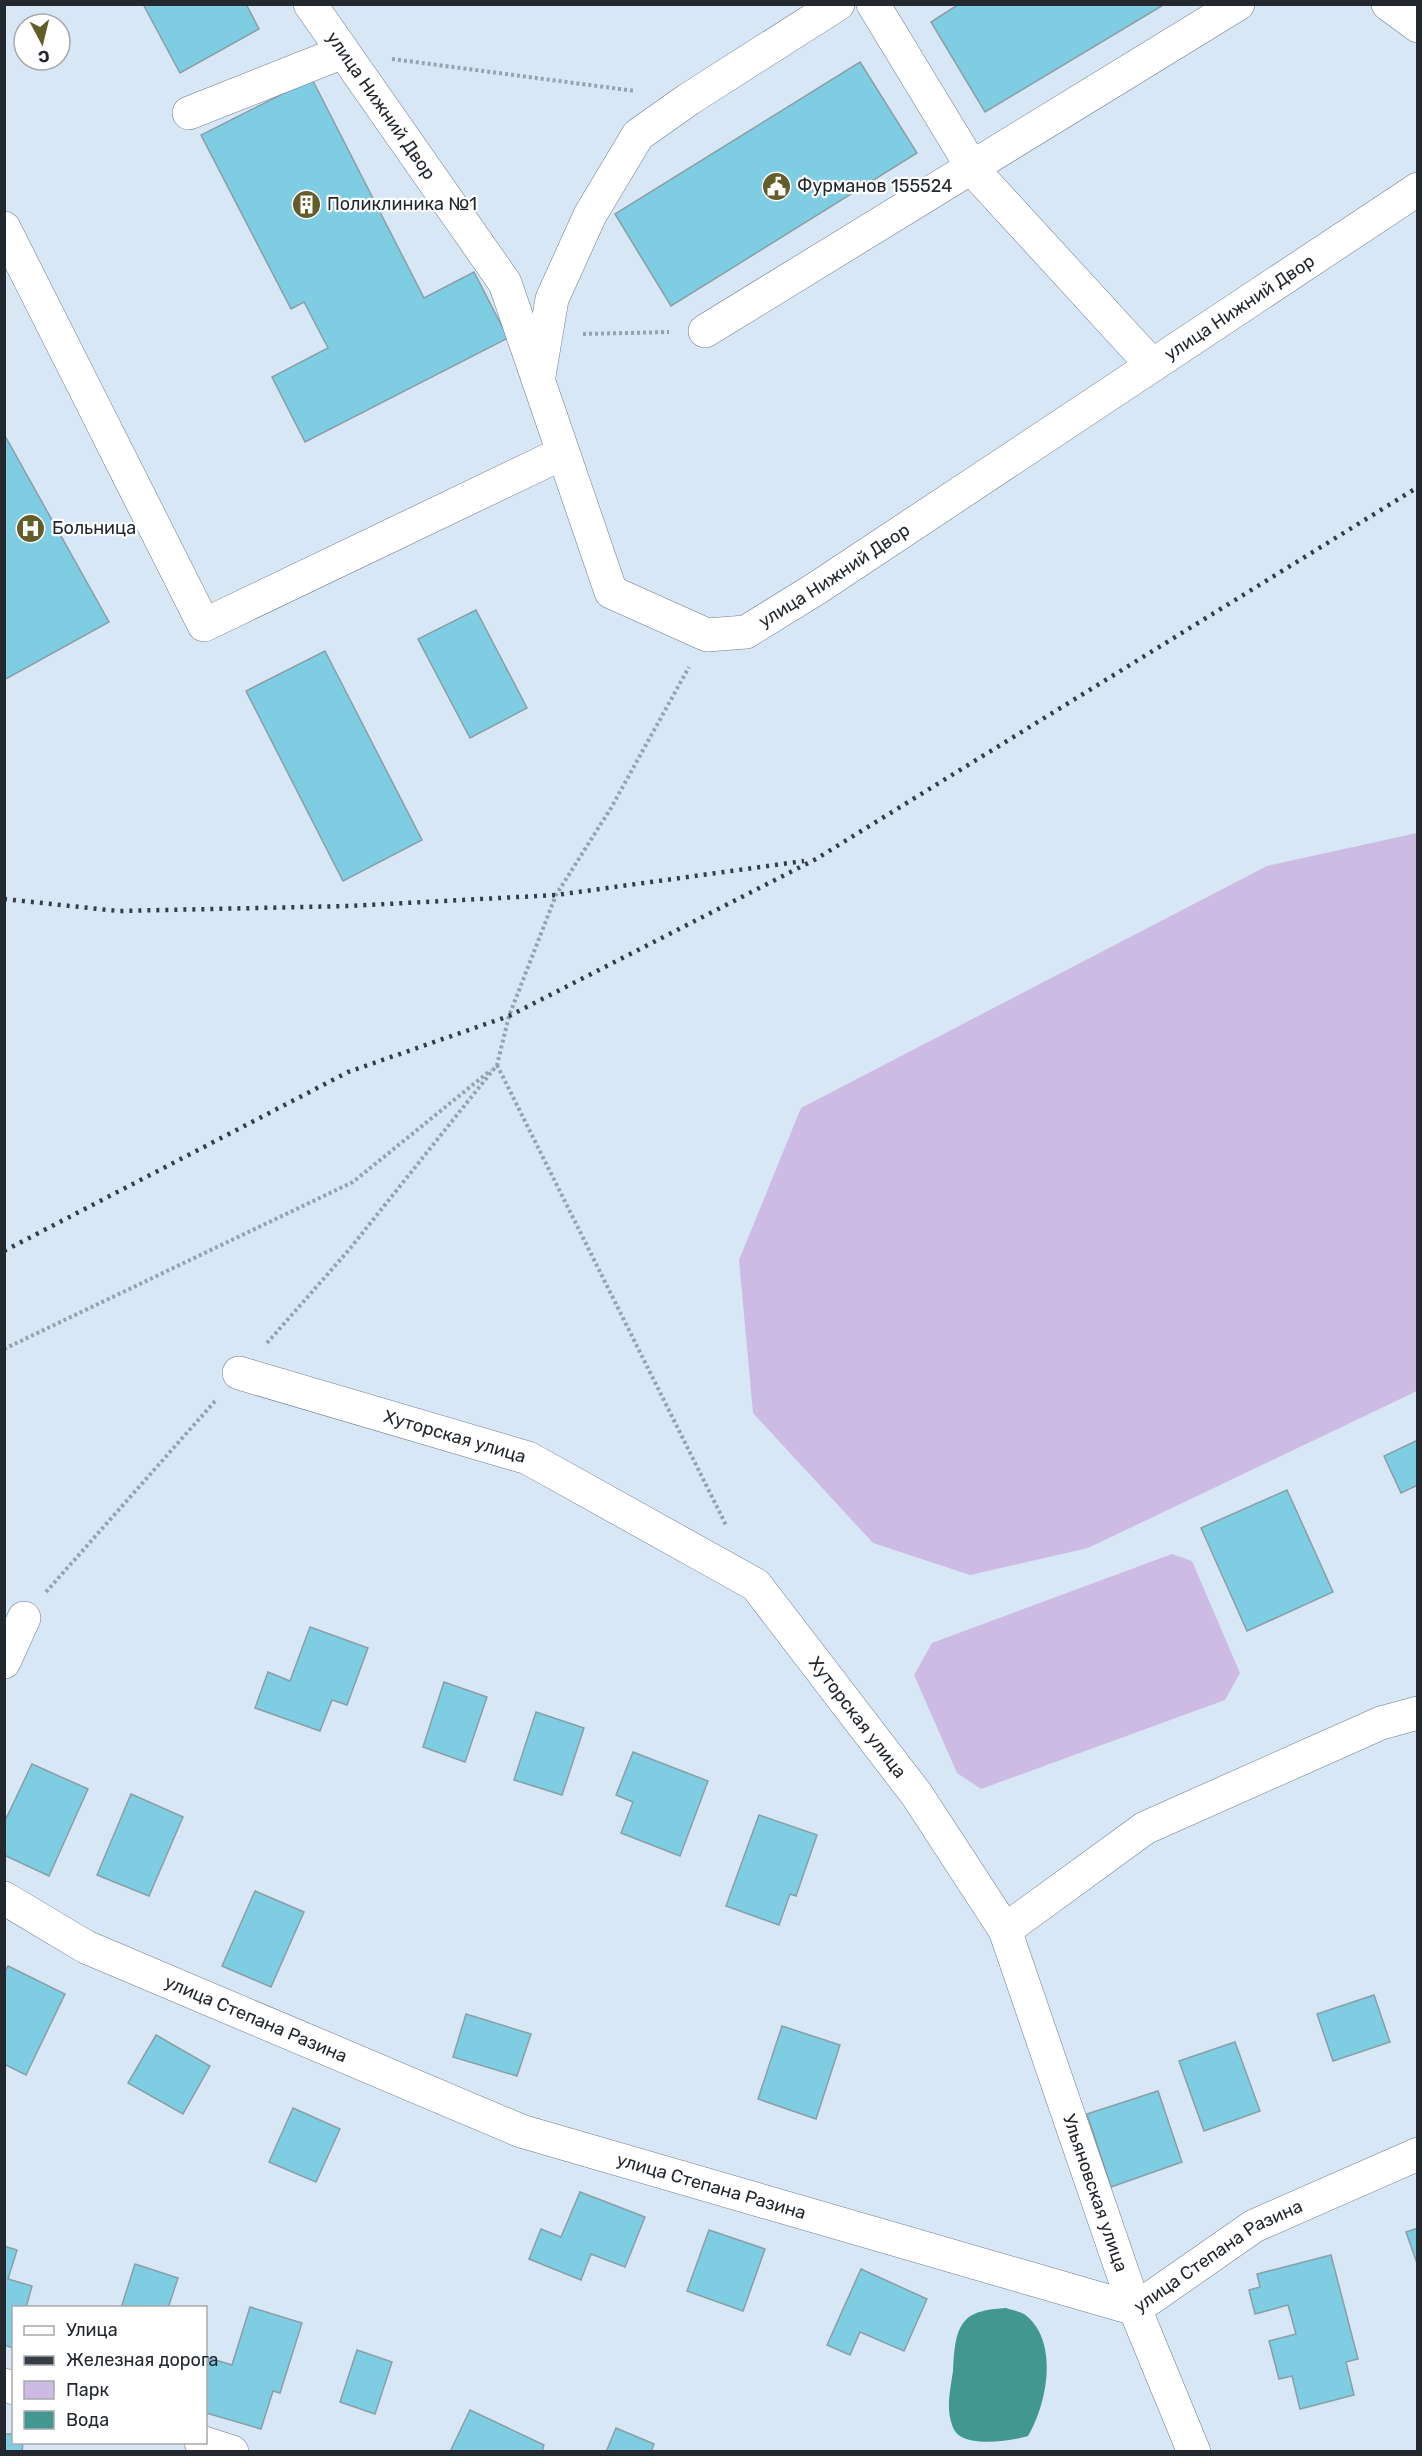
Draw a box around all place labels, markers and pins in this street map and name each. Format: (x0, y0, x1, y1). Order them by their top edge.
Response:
public building icon: Фурманов 155524 (760, 170, 792, 202)
place label: Фурманов 155524 (797, 175, 952, 197)
building icon: Поликлиника №1 (290, 188, 322, 220)
place label: Поликлиника №1 (327, 193, 477, 215)
hospital icon: Больница (15, 512, 47, 544)
place label: Больница (52, 517, 136, 539)

